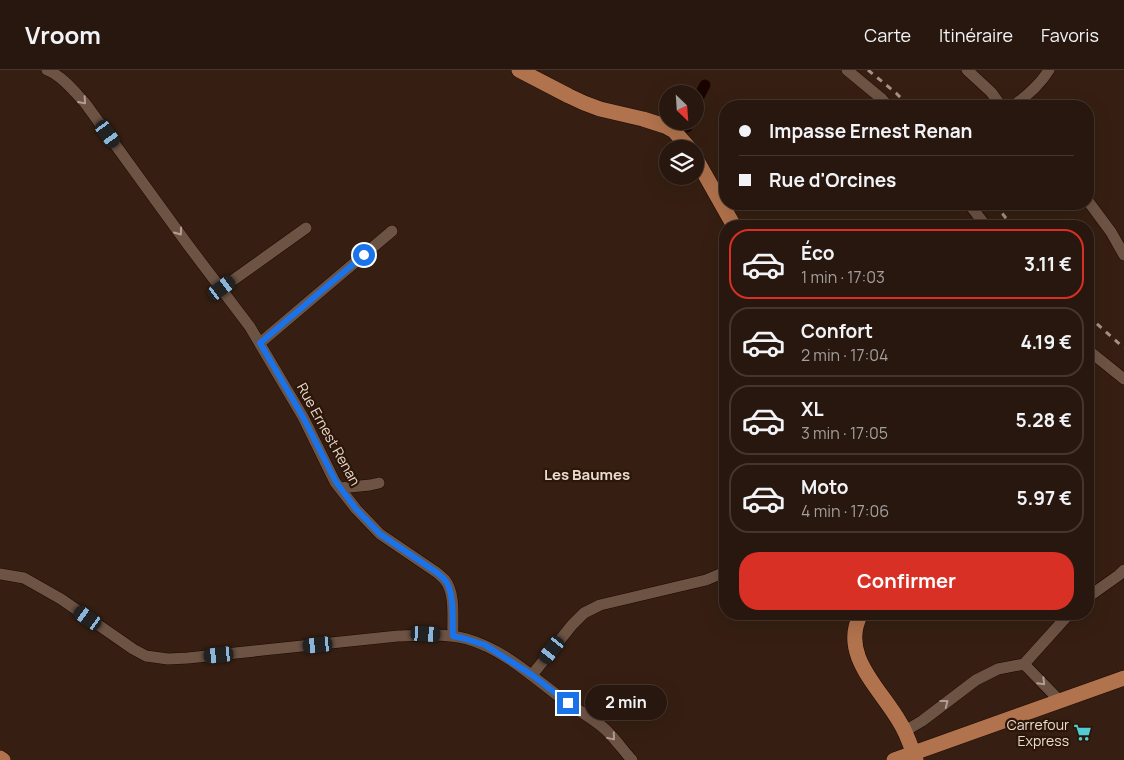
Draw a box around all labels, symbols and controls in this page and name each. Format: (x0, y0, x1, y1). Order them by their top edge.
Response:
text: Vroom (25, 18, 101, 51)
text: Carte (864, 23, 911, 47)
text: Itinéraire (939, 23, 1013, 47)
text: Favoris (1041, 23, 1099, 47)
north arrow (659, 85, 704, 130)
map controls (659, 85, 704, 185)
one-way arrow (78, 96, 87, 105)
car (93, 117, 122, 151)
text: Impasse Ernest Renan (769, 118, 972, 144)
button: layers (659, 140, 704, 185)
text: Rue d'Orcines (769, 167, 896, 193)
one-way arrow (173, 227, 182, 236)
text: Éco (801, 240, 835, 266)
icon: car (741, 242, 786, 287)
route start (353, 244, 375, 266)
text: 3.11 € (1024, 251, 1072, 277)
text: 1 min · 17:03 (801, 266, 885, 288)
car (205, 273, 238, 303)
text: Confort (801, 318, 873, 344)
icon: car (741, 320, 786, 365)
text: 4.19 € (1020, 329, 1072, 355)
text: 2 min · 17:04 (801, 344, 888, 366)
street label: Rue Ernest Renan (293, 379, 365, 489)
text: XL (801, 396, 824, 422)
icon: car (741, 398, 786, 443)
text: 5.28 € (1015, 407, 1072, 433)
text: 3 min · 17:05 (801, 422, 888, 444)
district label: Les Baumes (544, 464, 630, 485)
text: Moto (801, 474, 848, 500)
icon: car (741, 476, 786, 521)
text: 5.97 € (1016, 485, 1072, 511)
text: 4 min · 17:06 (801, 500, 889, 522)
button: Confirmer (739, 552, 1074, 610)
car (71, 603, 104, 633)
car (410, 626, 441, 642)
car (536, 634, 567, 666)
car (302, 636, 333, 654)
car (203, 646, 234, 664)
one-way arrow (1036, 677, 1045, 686)
callout: 2 min (586, 686, 668, 720)
text: 2 min (605, 691, 647, 713)
route end (557, 692, 579, 714)
one-way arrow (939, 701, 948, 709)
place label: Carrefour Express (1007, 715, 1069, 750)
supermarket icon: Carrefour Express (1073, 722, 1093, 742)
one-way arrow (606, 731, 615, 740)

